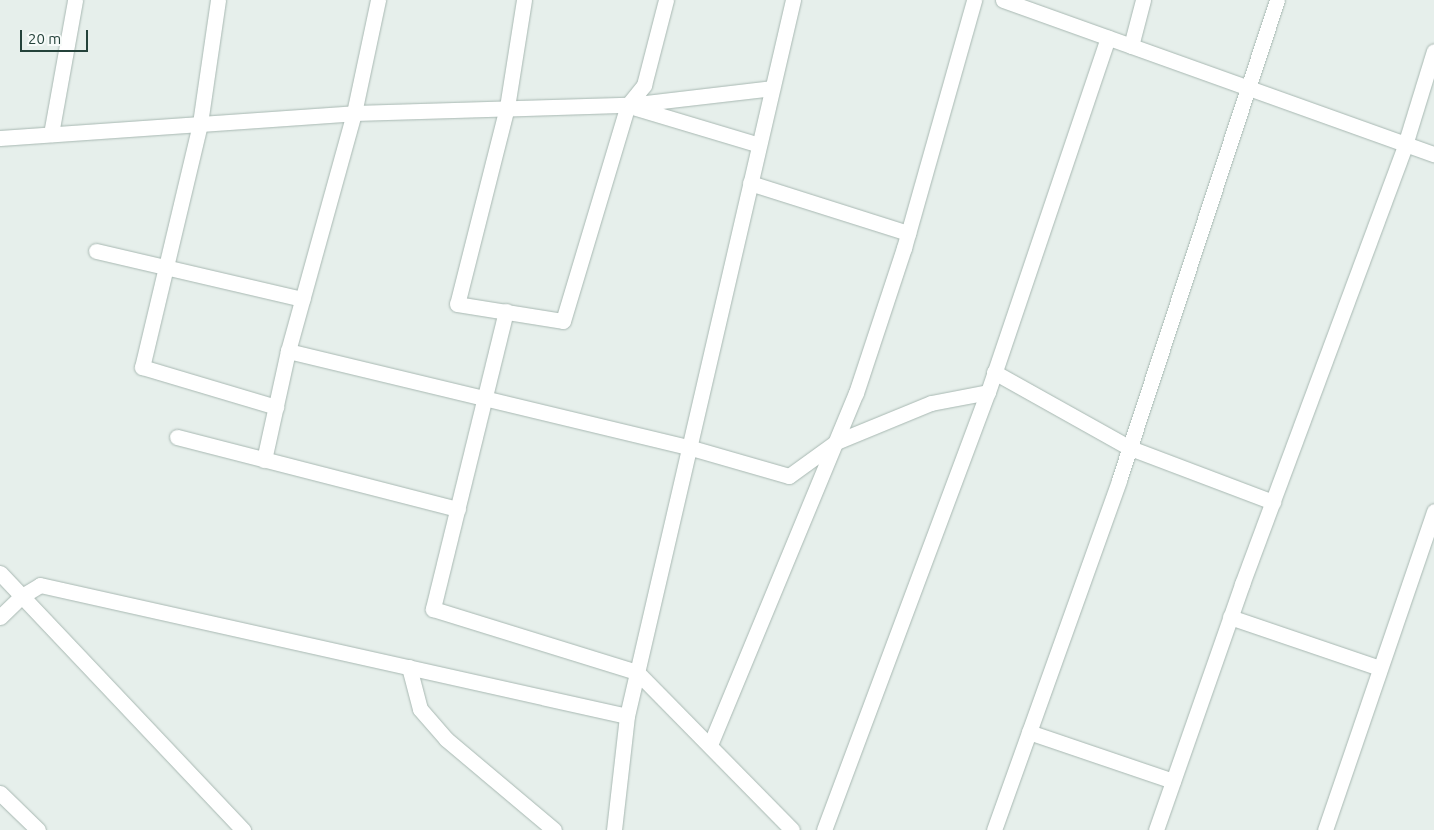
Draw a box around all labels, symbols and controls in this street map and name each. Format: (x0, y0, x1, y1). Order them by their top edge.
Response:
scale bar (22, 20, 90, 52)
text: 20 m (28, 30, 61, 47)

